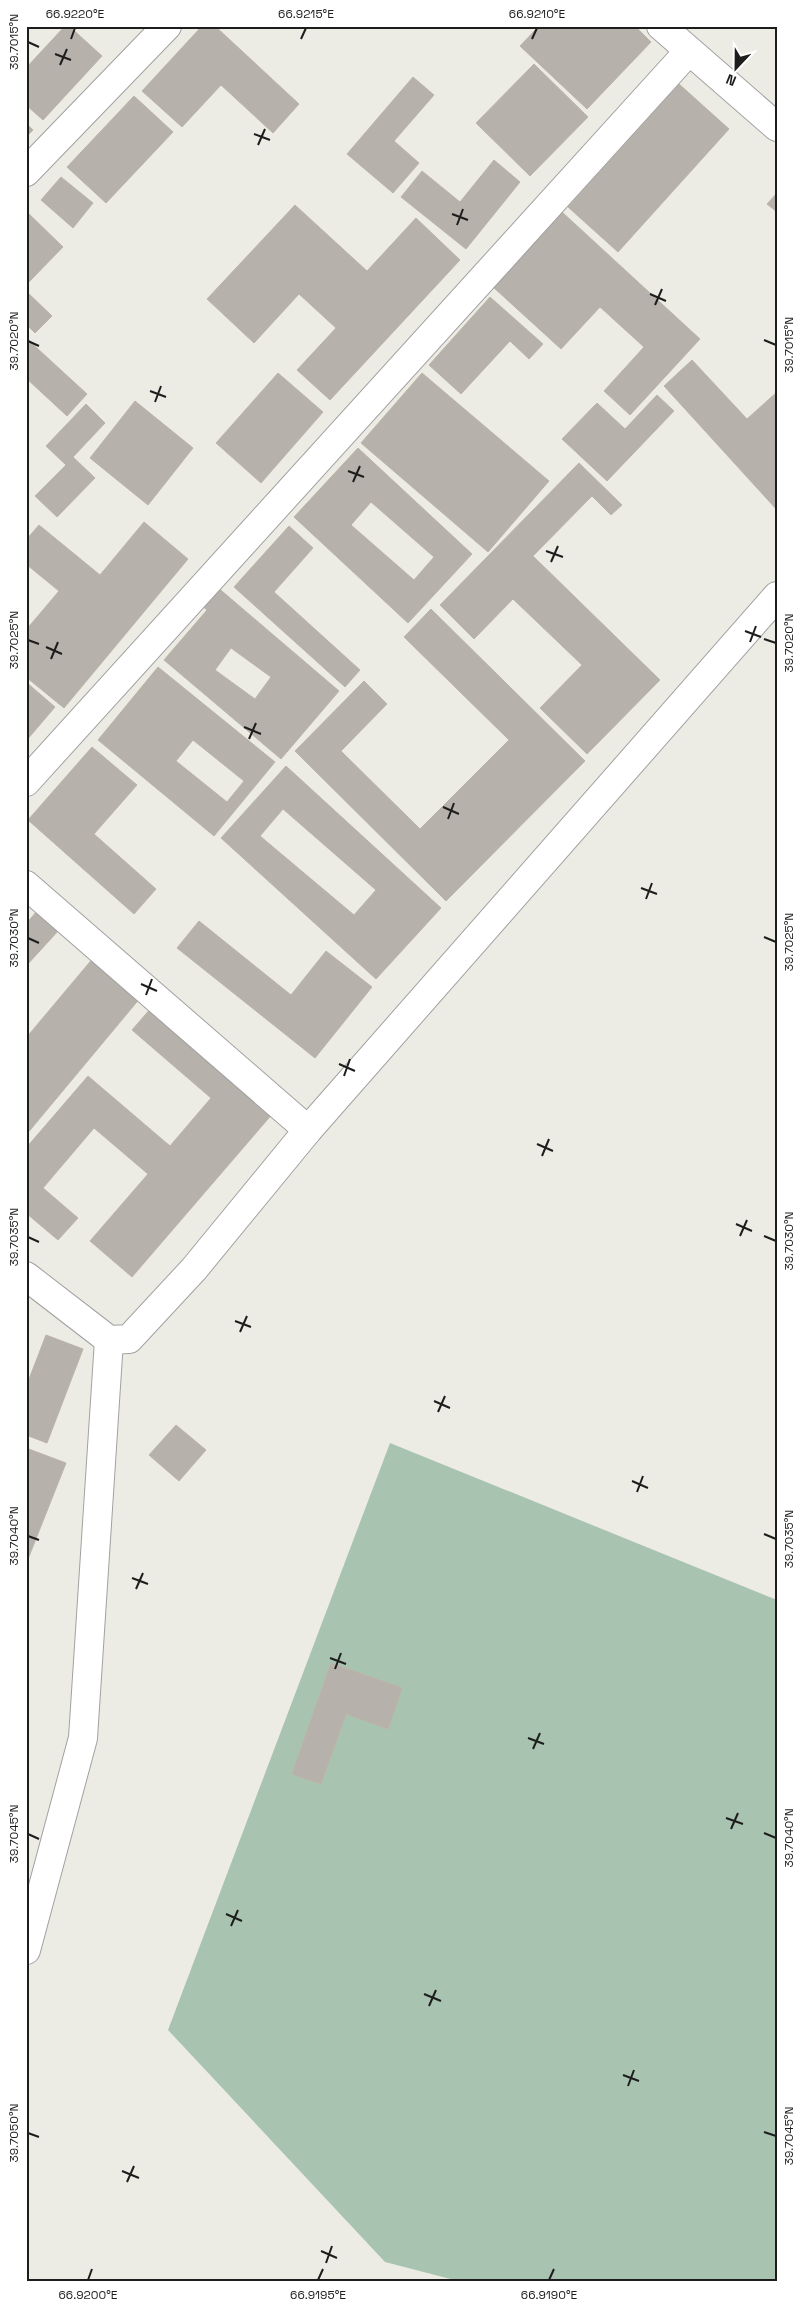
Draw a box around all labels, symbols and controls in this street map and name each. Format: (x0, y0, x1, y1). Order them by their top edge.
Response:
text: 66.9220°E (46, 6, 105, 22)
text: 66.9215°E (278, 6, 334, 22)
text: 66.9210°E (509, 6, 565, 22)
text: 39.7015°N (6, 14, 22, 70)
north arrow (710, 42, 760, 92)
text: N (723, 70, 739, 90)
text: 39.7020°N (6, 312, 22, 370)
text: 39.7015°N (781, 317, 797, 373)
text: 39.7025°N (6, 611, 22, 669)
text: 39.7020°N (781, 614, 797, 672)
text: 39.7030°N (6, 909, 22, 967)
text: 39.7025°N (781, 913, 797, 971)
text: 39.7035°N (6, 1208, 22, 1266)
text: 39.7030°N (781, 1212, 797, 1270)
text: 39.7040°N (6, 1506, 22, 1566)
text: 39.7035°N (781, 1510, 797, 1568)
text: 39.7045°N (6, 1805, 22, 1863)
text: 39.7040°N (781, 1808, 797, 1868)
text: 39.7050°N (6, 2104, 22, 2162)
text: 39.7045°N (781, 2107, 797, 2165)
text: 66.9200°E (58, 2287, 118, 2303)
text: 66.9195°E (290, 2287, 346, 2303)
text: 66.9190°E (521, 2287, 577, 2303)

